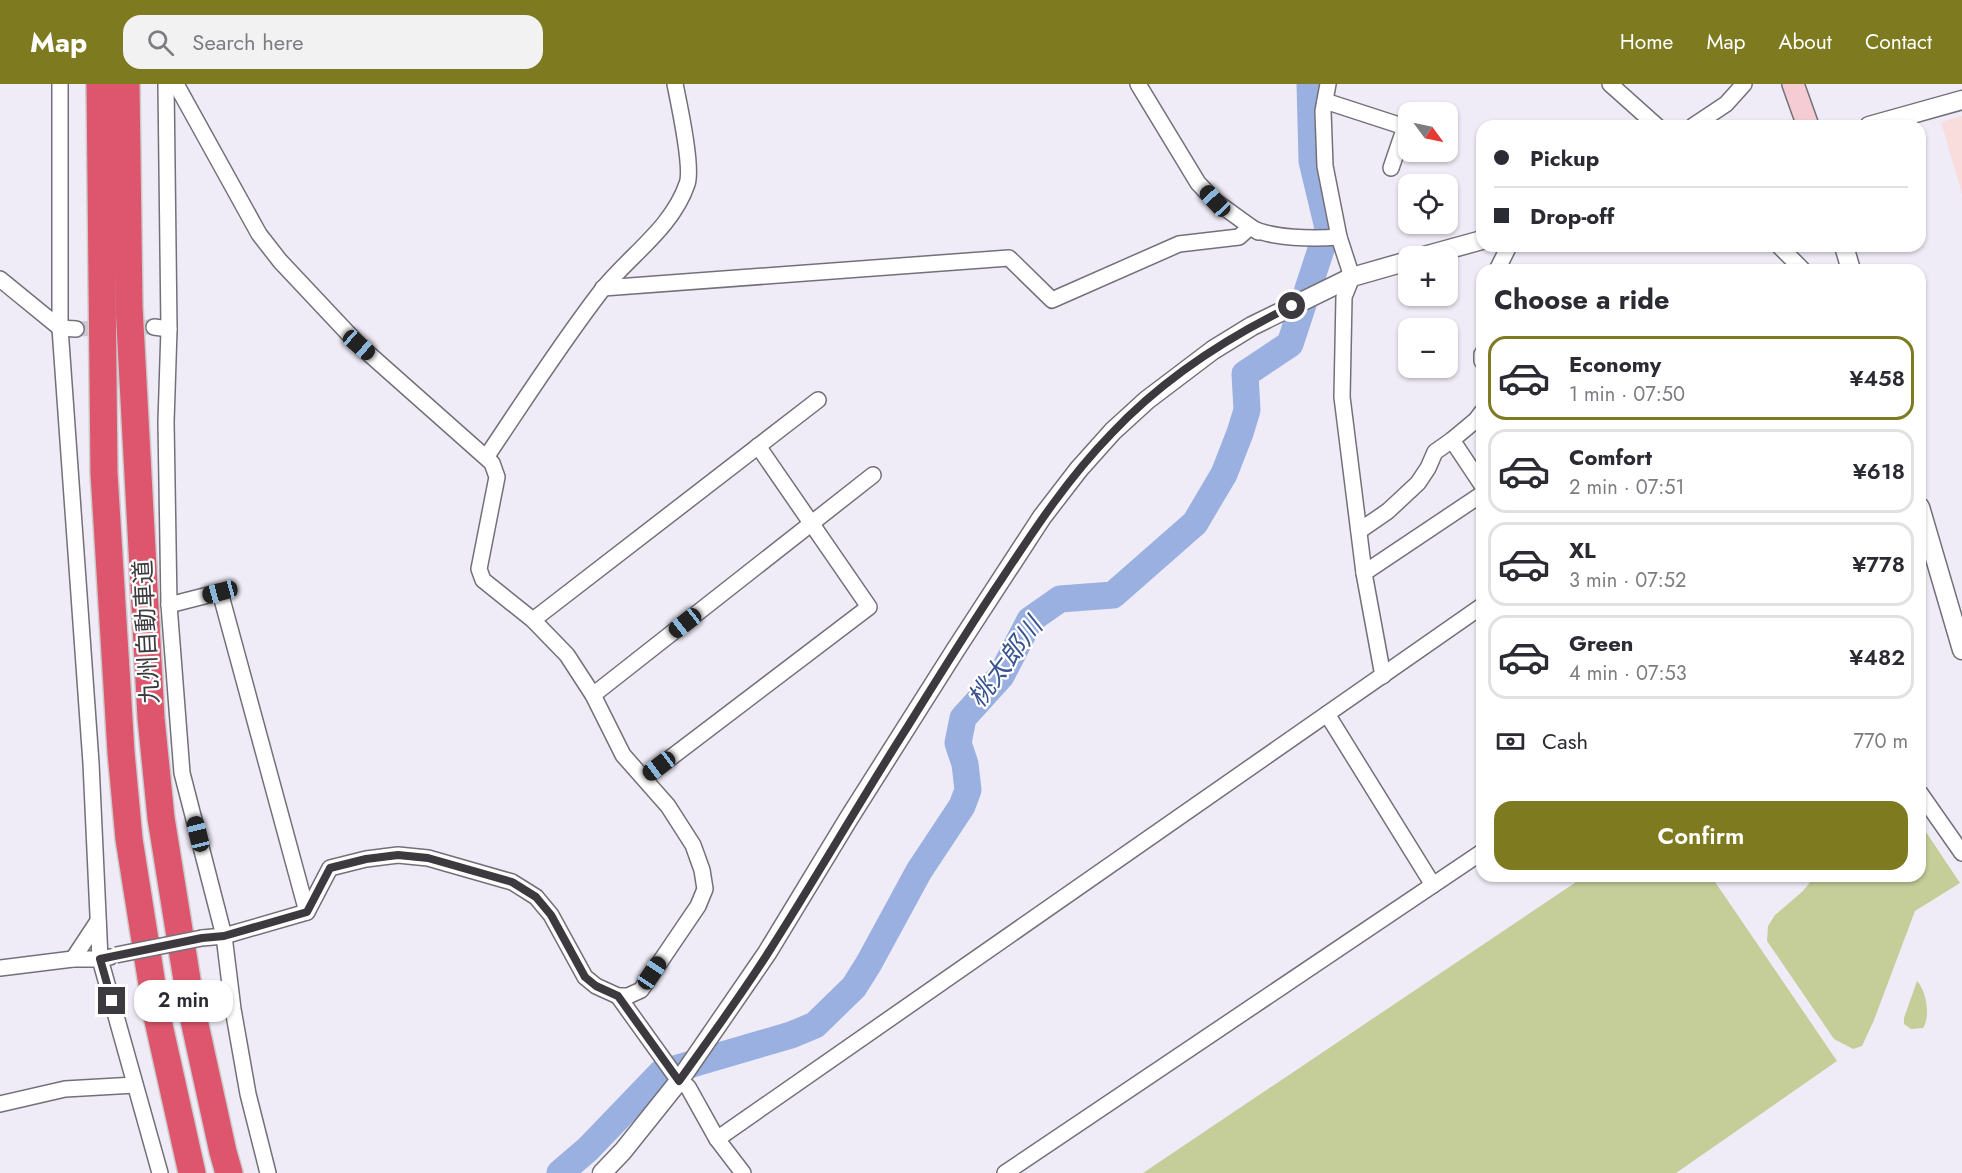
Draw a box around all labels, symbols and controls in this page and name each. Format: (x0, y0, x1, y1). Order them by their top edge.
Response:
search box (123, 15, 543, 69)
text: Map (30, 22, 87, 63)
icon: search (144, 26, 177, 59)
text: Search here (192, 26, 304, 58)
text: Home (1620, 27, 1673, 57)
text: Map (1706, 27, 1746, 57)
text: About (1779, 27, 1832, 57)
text: Contact (1865, 27, 1932, 57)
north arrow (1398, 102, 1458, 162)
map controls (1398, 102, 1458, 378)
text: Pickup (1530, 142, 1599, 174)
button: locate (1398, 174, 1458, 234)
car (1196, 182, 1234, 220)
text: Drop-off (1530, 200, 1614, 232)
button: + (1398, 246, 1458, 306)
text: Choose a ride (1494, 280, 1669, 319)
route start (1278, 292, 1305, 319)
button: − (1398, 318, 1458, 378)
car (340, 326, 378, 364)
text: Economy (1569, 348, 1661, 380)
icon: car (1497, 351, 1551, 405)
text: ¥458 (1849, 362, 1905, 394)
text: 1 min · 07:50 (1569, 380, 1685, 409)
text: Comfort (1569, 441, 1652, 473)
icon: car (1497, 444, 1551, 498)
text: ¥618 (1853, 455, 1905, 487)
text: 2 min · 07:51 (1569, 473, 1684, 502)
text: XL (1569, 534, 1596, 566)
icon: car (1497, 537, 1551, 591)
text: ¥778 (1852, 548, 1905, 580)
street label: 九州自動車道 (125, 559, 167, 705)
text: 3 min · 07:52 (1569, 566, 1686, 595)
car (200, 579, 240, 605)
car (665, 605, 705, 641)
water label: 桃太郎川 (959, 607, 1053, 715)
text: Green (1569, 627, 1633, 659)
icon: car (1497, 630, 1551, 684)
text: ¥482 (1849, 641, 1905, 673)
text: 4 min · 07:53 (1569, 659, 1687, 688)
icon: cash (1494, 725, 1527, 758)
text: Cash (1542, 725, 1588, 757)
text: 770 m (1853, 727, 1908, 756)
car (639, 748, 679, 784)
button: Confirm (1494, 801, 1908, 870)
car (185, 814, 211, 854)
car (634, 953, 670, 993)
callout: 2 min (133, 980, 232, 1022)
text: 2 min (158, 986, 209, 1015)
route end (98, 987, 125, 1014)

